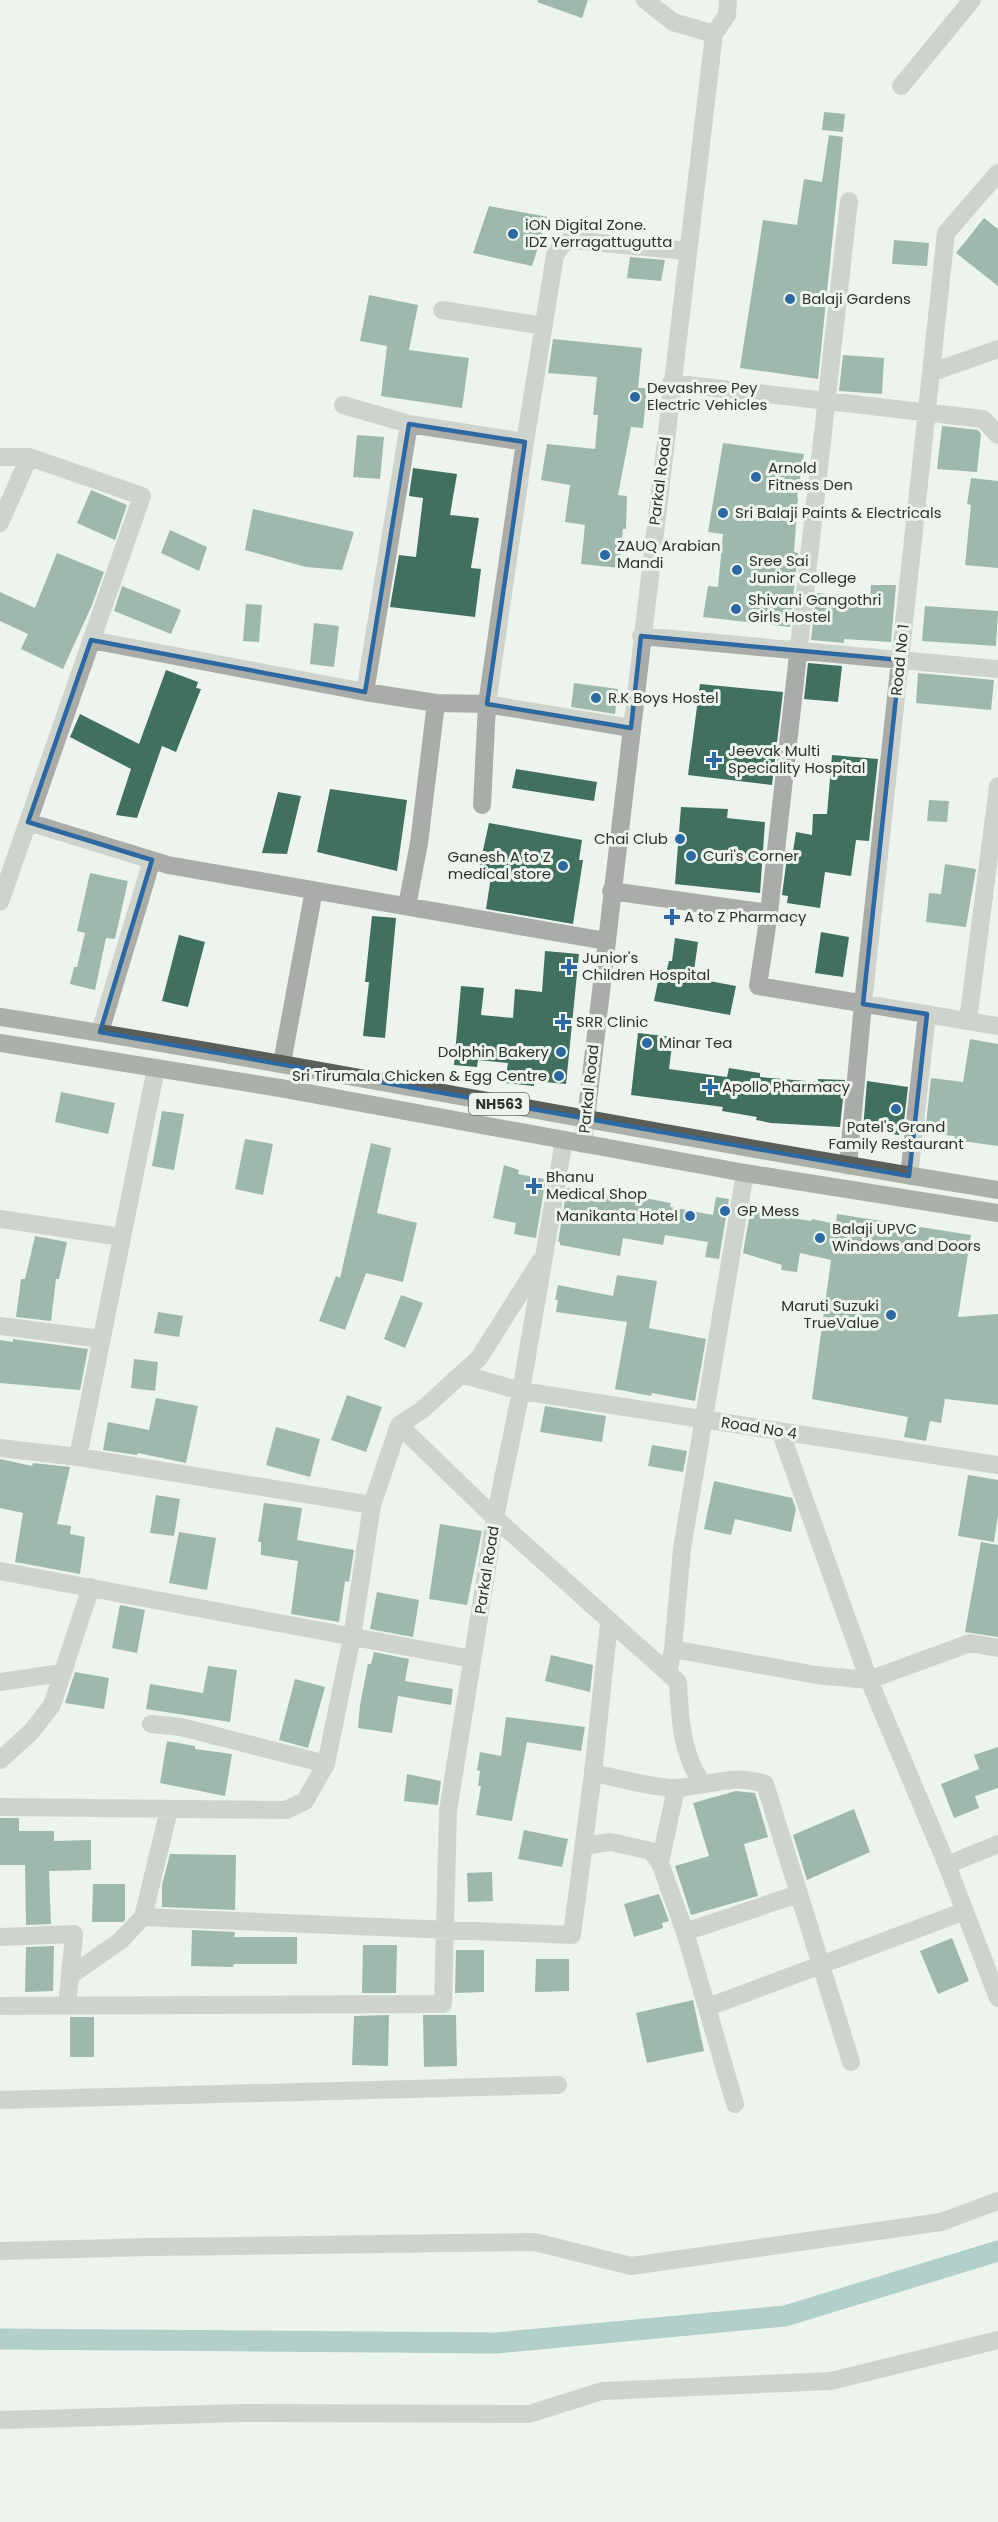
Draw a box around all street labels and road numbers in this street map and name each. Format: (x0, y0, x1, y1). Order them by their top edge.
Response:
street label: Parkal Road (644, 435, 675, 526)
street label: Road No 1 (885, 623, 914, 697)
street label: Parkal Road (573, 1044, 604, 1134)
road number: NH563 (469, 1093, 529, 1115)
street label: Road No 4 (720, 1411, 799, 1444)
street label: Parkal Road (469, 1524, 504, 1616)

